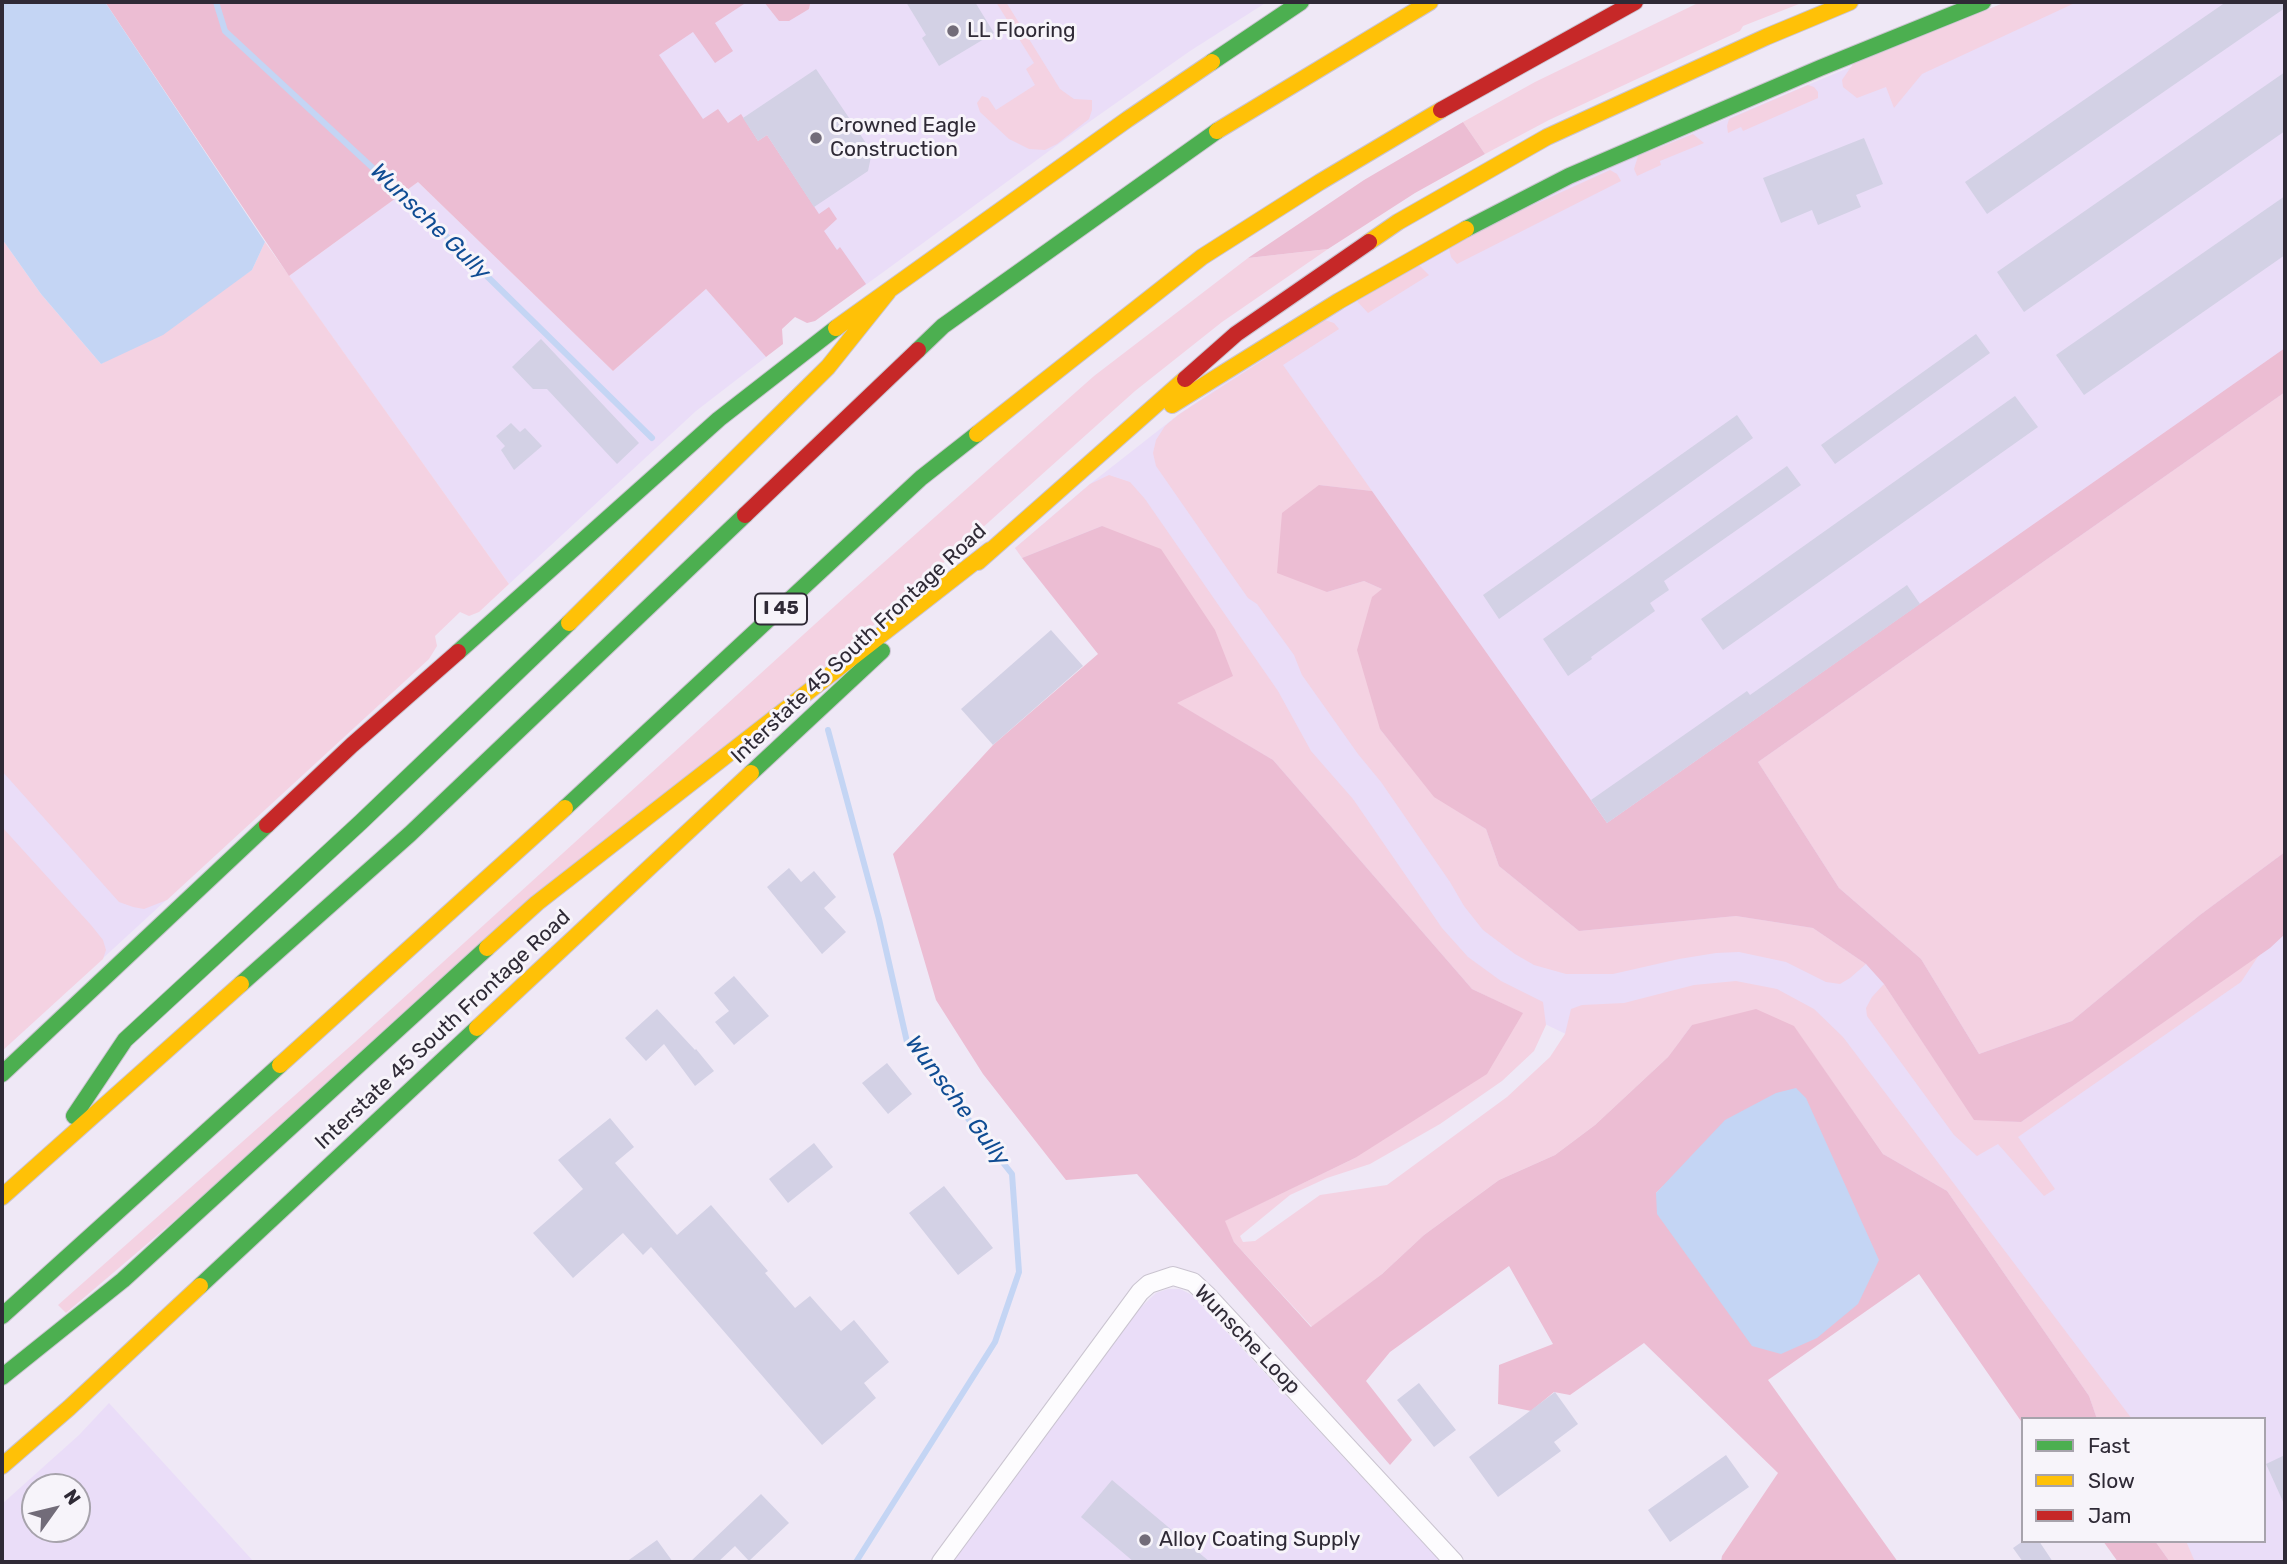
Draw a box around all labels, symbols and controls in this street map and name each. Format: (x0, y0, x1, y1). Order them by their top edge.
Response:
place label: LL Flooring (967, 18, 1076, 44)
marker: LL Flooring (945, 23, 961, 39)
place label: Crowned Eagle Construction (830, 113, 976, 163)
marker: Crowned Eagle Construction (808, 130, 824, 146)
water label: Wunsche Gully (364, 158, 496, 286)
street label: Interstate 45 South Frontage Road (726, 519, 992, 769)
road number: I 45 (755, 594, 807, 624)
street label: Interstate 45 South Frontage Road (310, 905, 576, 1155)
water label: Wunsche Gully (899, 1030, 1015, 1172)
street label: Wunsche Loop (1189, 1280, 1305, 1400)
legend (2021, 1417, 2266, 1543)
text: Fast (2088, 1433, 2130, 1458)
text: Slow (2088, 1468, 2135, 1493)
north arrow (21, 1473, 91, 1543)
text: N (59, 1485, 86, 1509)
text: Jam (2088, 1503, 2132, 1528)
place label: Alloy Coating Supply (1159, 1527, 1360, 1553)
marker: Alloy Coating Supply (1137, 1532, 1153, 1548)

